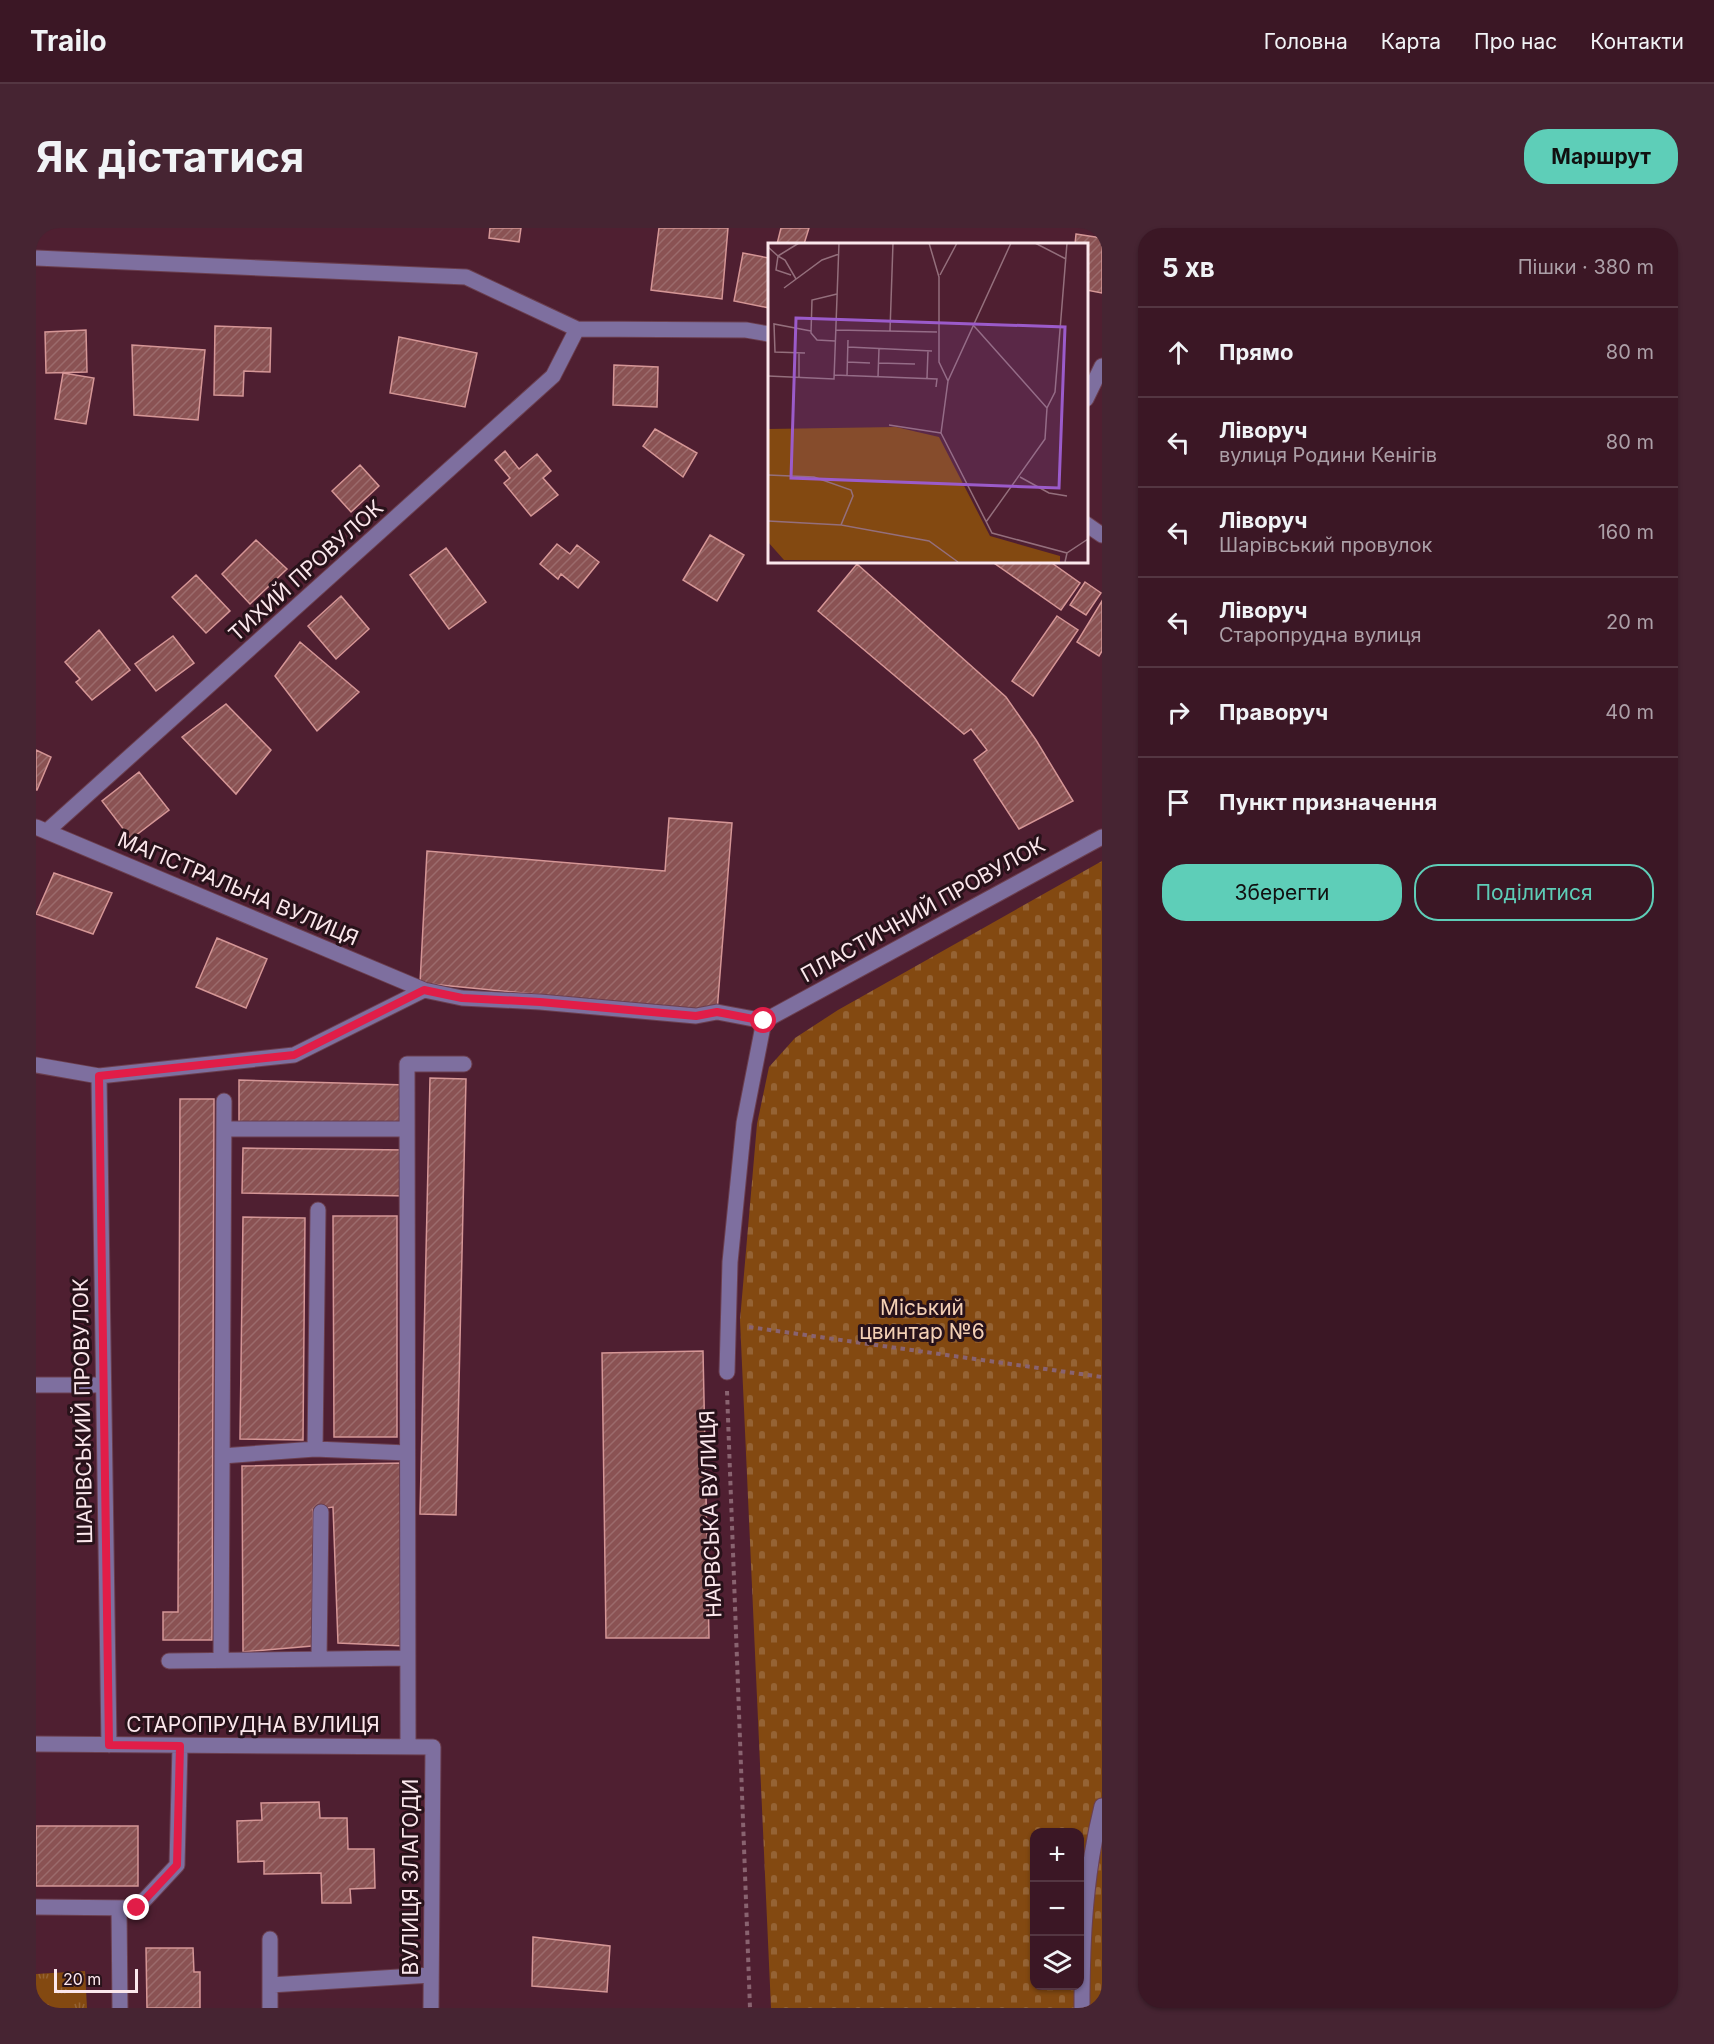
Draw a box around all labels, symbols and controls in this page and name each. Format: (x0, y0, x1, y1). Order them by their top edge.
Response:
text: Trailo (30, 24, 107, 58)
text: Головна (1264, 29, 1348, 54)
text: Карта (1381, 29, 1441, 54)
text: Про нас (1474, 29, 1557, 54)
text: Контакти (1590, 29, 1684, 54)
button: Маршрут (1524, 129, 1678, 184)
text: Як дістатися (36, 131, 304, 182)
inset map (768, 243, 1087, 562)
text: 5 хв (1162, 252, 1215, 283)
text: Пішки · 380 m (1518, 255, 1654, 279)
icon: ahead (1162, 336, 1195, 369)
text: Прямо (1219, 339, 1293, 365)
text: 80 m (1606, 340, 1654, 364)
text: Ліворуч (1219, 417, 1307, 443)
icon: left (1162, 426, 1195, 459)
text: 80 m (1606, 430, 1654, 454)
text: вулиця Родини Кенігів (1219, 443, 1437, 467)
street label: ТИХИЙ ПРОВУЛОК (223, 494, 388, 647)
text: Ліворуч (1219, 507, 1307, 533)
icon: left (1162, 516, 1195, 549)
text: 160 m (1598, 520, 1654, 544)
text: Шарівський провулок (1219, 533, 1432, 557)
text: Ліворуч (1219, 597, 1307, 623)
icon: left (1162, 606, 1195, 639)
text: 20 m (1606, 610, 1654, 634)
text: Старопрудна вулиця (1219, 623, 1422, 647)
icon: right (1162, 696, 1195, 729)
text: Праворуч (1219, 699, 1328, 725)
text: 40 m (1605, 700, 1654, 724)
icon: arrive (1162, 786, 1195, 819)
text: Пункт призначення (1219, 789, 1437, 815)
street label: МАГІСТРАЛЬНА ВУЛИЦЯ (114, 826, 362, 951)
street label: ПЛАСТИЧНИЙ ПРОВУЛОК (796, 831, 1049, 987)
button: Зберегти (1162, 864, 1402, 921)
button: Поділитися (1414, 864, 1654, 921)
route start (750, 1007, 776, 1033)
street label: ШАРІВСЬКИЙ ПРОВУЛОК (67, 1278, 97, 1544)
park label: Міський цвинтар №6 (859, 1295, 985, 1344)
street label: НАРВСЬКА ВУЛИЦЯ (694, 1410, 727, 1618)
street label: СТАРОПРУДНА ВУЛИЦЯ (126, 1712, 380, 1737)
street label: ВУЛИЦЯ ЗЛАГОДИ (398, 1779, 423, 1975)
map controls (1030, 1828, 1084, 1990)
button: + (1030, 1828, 1084, 1882)
button: − (1030, 1882, 1084, 1936)
route end (123, 1894, 149, 1920)
button: layers (1030, 1936, 1084, 1990)
scale bar (54, 1966, 138, 1994)
text: 20 m (63, 1969, 101, 1989)

